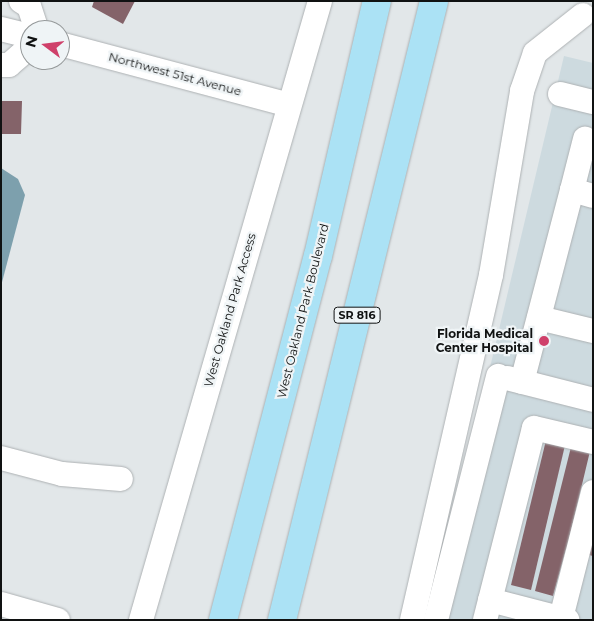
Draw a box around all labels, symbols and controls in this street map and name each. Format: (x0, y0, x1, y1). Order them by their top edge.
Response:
north arrow (20, 20, 70, 70)
text: N (21, 34, 42, 49)
street label: Northwest 51st Avenue (107, 49, 243, 99)
street label: West Oakland Park Boulevard (274, 222, 332, 400)
street label: West Oakland Park Access (201, 232, 259, 388)
road number: SR 816 (333, 306, 381, 324)
place label: Florida Medical Center Hospital (436, 327, 533, 355)
marker: Florida Medical Center Hospital (537, 334, 551, 348)

